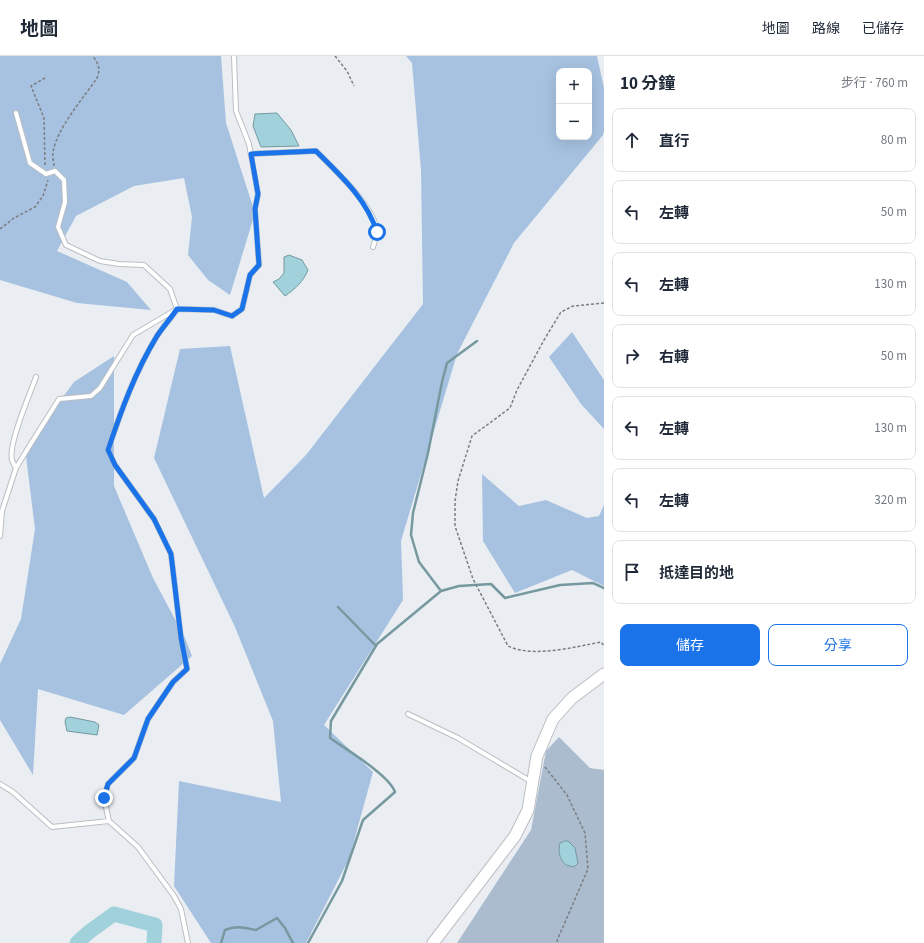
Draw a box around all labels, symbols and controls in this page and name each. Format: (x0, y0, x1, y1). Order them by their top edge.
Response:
text: 地圖 (20, 16, 58, 43)
text: 地圖 (762, 19, 790, 39)
text: 路線 (812, 19, 840, 39)
text: 已儲存 (862, 19, 904, 39)
map controls (556, 68, 592, 140)
button: + (556, 68, 592, 104)
text: 10 分鐘 (620, 72, 675, 96)
text: 步行 · 760 m (841, 74, 908, 92)
button: − (556, 104, 592, 140)
icon: ahead (621, 129, 643, 151)
text: 直行 (659, 131, 689, 152)
text: 80 m (881, 131, 907, 149)
icon: left (621, 201, 643, 223)
text: 左轉 (659, 203, 689, 224)
text: 50 m (881, 203, 907, 221)
route start (368, 223, 386, 241)
icon: left (621, 273, 643, 295)
text: 左轉 (659, 275, 689, 296)
text: 130 m (874, 275, 907, 293)
icon: right (621, 345, 643, 367)
text: 右轉 (659, 347, 689, 368)
text: 50 m (881, 347, 907, 365)
icon: left (621, 417, 643, 439)
text: 左轉 (659, 419, 689, 440)
text: 130 m (874, 419, 907, 437)
icon: left (621, 489, 643, 511)
text: 左轉 (659, 491, 689, 512)
text: 320 m (874, 491, 907, 509)
icon: arrive (621, 561, 643, 583)
text: 抵達目的地 (659, 563, 734, 584)
button: 儲存 (620, 624, 760, 666)
button: 分享 (768, 624, 908, 666)
route end (95, 789, 113, 807)

